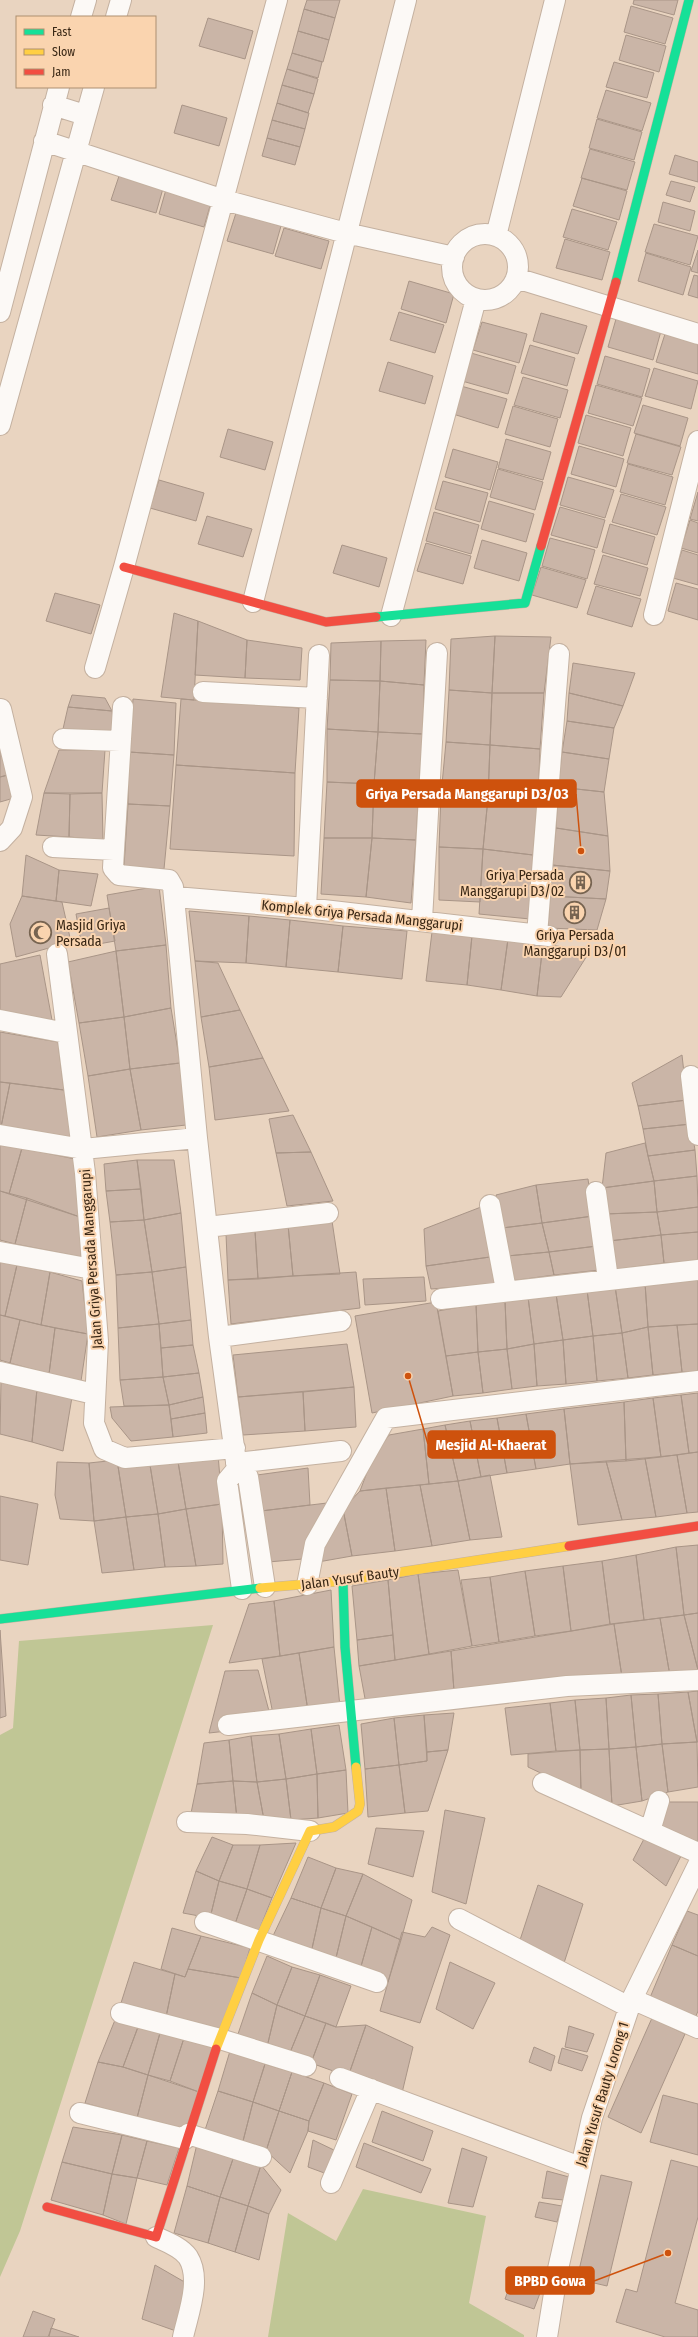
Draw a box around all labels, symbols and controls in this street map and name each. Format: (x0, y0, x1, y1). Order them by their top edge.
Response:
legend (16, 16, 156, 88)
text: Fast (52, 25, 71, 39)
text: Slow (52, 45, 75, 59)
text: Jam (52, 65, 70, 79)
callout: Griya Persada Manggarupi D3/03 (357, 780, 576, 807)
text: Griya Persada Manggarupi D3/03 (366, 785, 569, 803)
place label: Griya Persada Manggarupi D3/02 (460, 867, 564, 900)
building icon: Griya Persada Manggarupi D3/02 (567, 870, 593, 896)
street label: Komplek Griya Persada Manggarupi (261, 896, 463, 934)
building icon: Griya Persada Manggarupi D3/01 (562, 900, 588, 926)
place label: Masjid Griya Persada (56, 917, 126, 950)
mosque icon: Masjid Griya Persada (27, 920, 53, 946)
place label: Griya Persada Manggarupi D3/01 (523, 927, 627, 960)
street label: Jalan Griya Persada Manggarupi (77, 1168, 106, 1350)
callout: Mesjid Al-Khaerat (428, 1431, 555, 1458)
text: Mesjid Al-Khaerat (435, 1436, 547, 1454)
street label: Jalan Yusuf Bauty (300, 1563, 401, 1594)
street label: Jalan Yusuf Bauty Lorong 1 (572, 2020, 633, 2168)
callout: BPBD Gowa (506, 2267, 594, 2294)
text: BPBD Gowa (514, 2272, 586, 2290)

